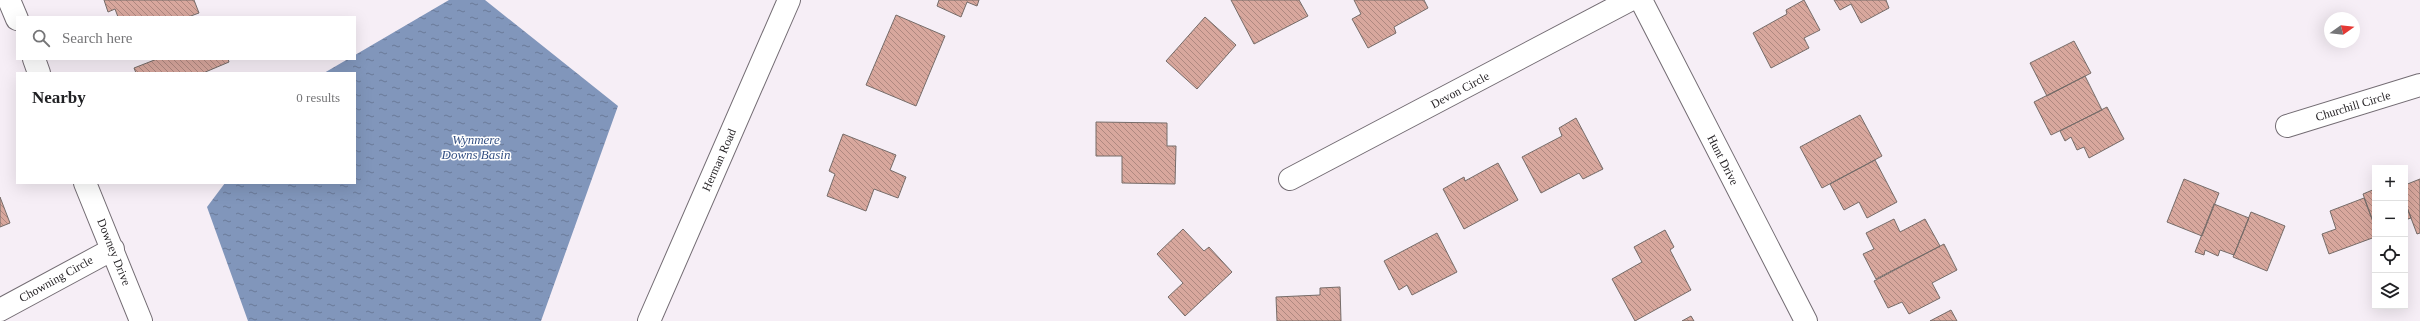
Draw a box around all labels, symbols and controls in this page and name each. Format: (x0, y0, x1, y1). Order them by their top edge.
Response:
north arrow (2324, 12, 2360, 48)
search box (16, 16, 356, 60)
icon: search (30, 27, 52, 49)
text: Search here (62, 30, 132, 46)
street label: Devon Circle (1428, 69, 1492, 111)
text: Nearby (32, 88, 86, 107)
street label: Churchill Circle (2314, 88, 2392, 124)
text: 0 results (296, 90, 340, 105)
street label: Herman Road (699, 127, 739, 193)
water label: Wynmere Downs Basin (441, 132, 510, 162)
street label: Hunt Drive (1704, 133, 1742, 187)
map controls (2372, 165, 2408, 309)
button: + (2372, 165, 2408, 201)
button: − (2372, 201, 2408, 237)
street label: Downey Drive (94, 216, 134, 288)
button: locate (2372, 237, 2408, 273)
street label: Chowning Circle (17, 253, 95, 305)
button: layers (2372, 273, 2408, 309)

